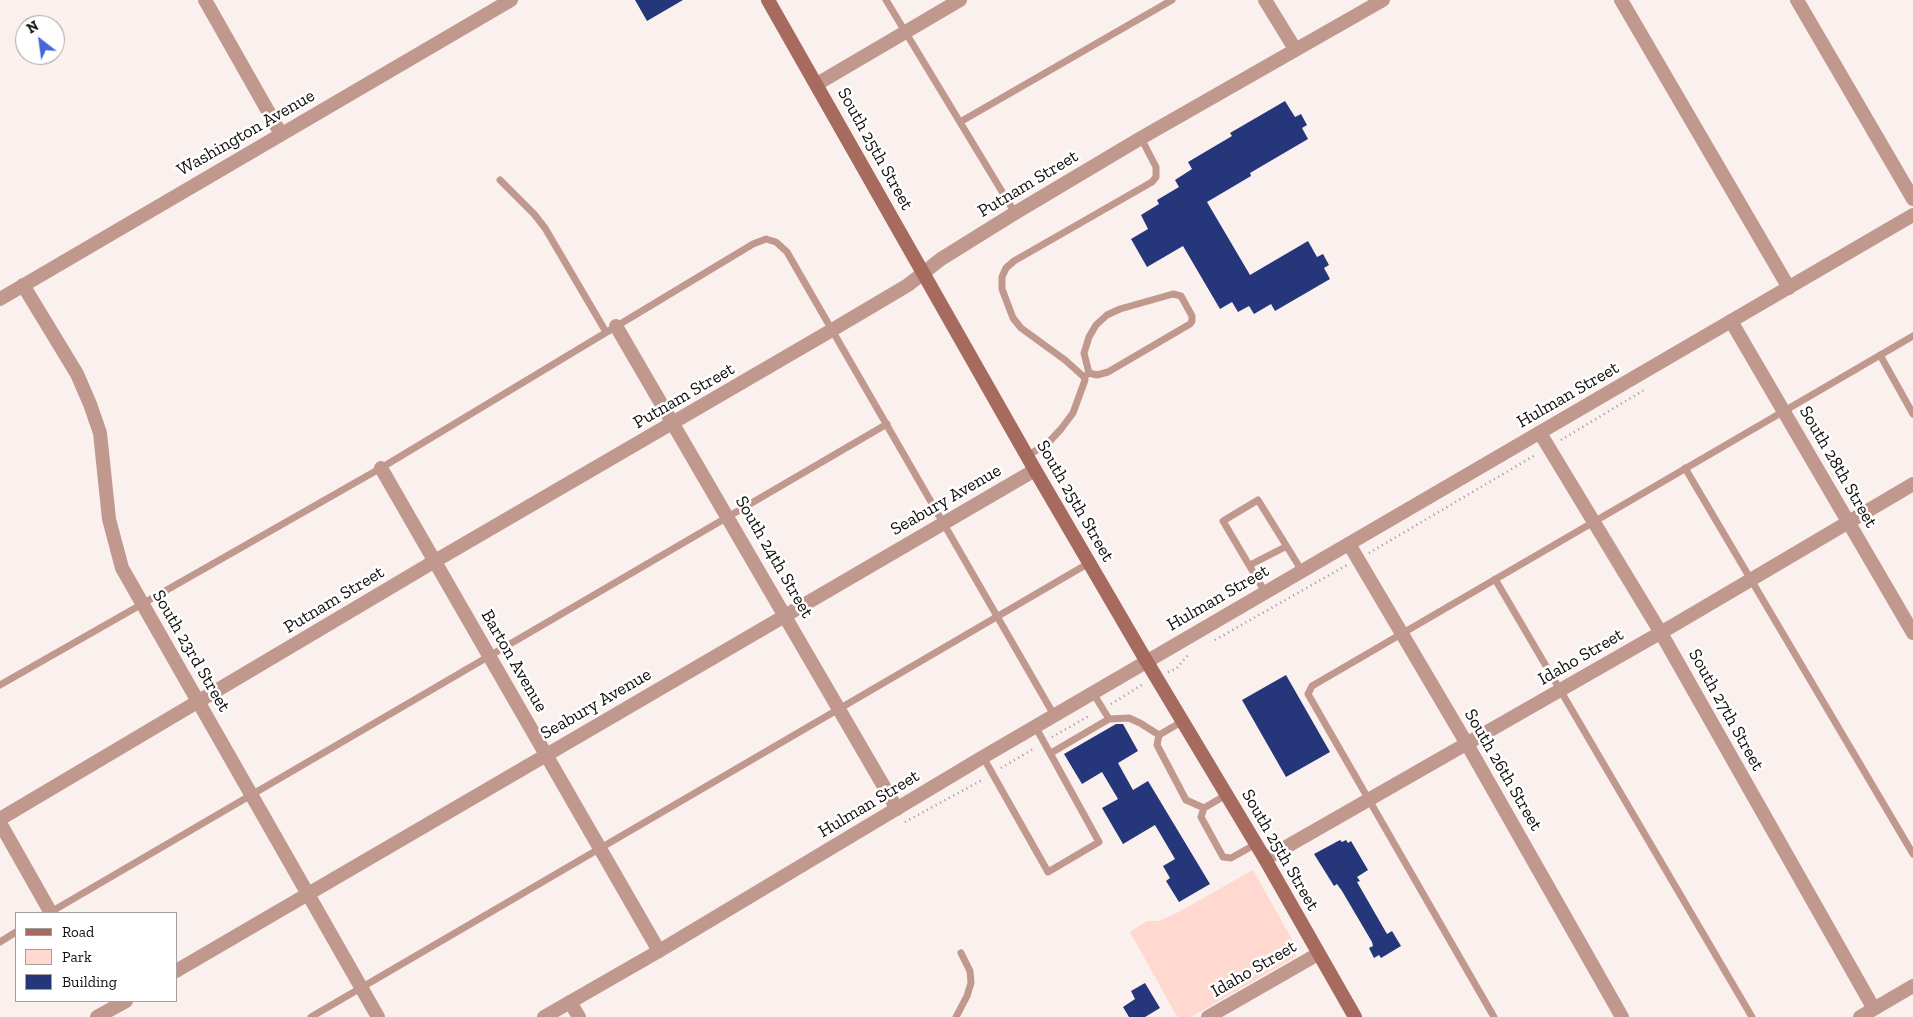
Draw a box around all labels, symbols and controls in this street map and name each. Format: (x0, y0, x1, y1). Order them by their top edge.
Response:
north arrow (15, 15, 65, 65)
text: N (24, 17, 42, 37)
street label: South 25th Street (832, 84, 918, 214)
street label: Washington Avenue (173, 85, 319, 181)
street label: Putnam Street (974, 146, 1082, 222)
street label: Hulman Street (1513, 357, 1623, 433)
street label: Putnam Street (630, 358, 738, 434)
street label: South 28th Street (1794, 402, 1882, 532)
street label: South 25th Street (1032, 436, 1118, 566)
street label: Seabury Avenue (887, 460, 1005, 540)
street label: South 24th Street (730, 492, 818, 622)
street label: Hulman Street (1163, 560, 1273, 636)
street label: Putnam Street (280, 562, 388, 638)
street label: South 23rd Street (147, 586, 235, 716)
street label: Barton Avenue (476, 606, 552, 716)
street label: Idaho Street (1535, 624, 1627, 690)
street label: South 27th Street (1684, 645, 1768, 775)
street label: Seabury Avenue (537, 664, 655, 744)
street label: South 26th Street (1459, 705, 1547, 835)
street label: Hulman Street (815, 765, 923, 843)
street label: South 25th Street (1237, 785, 1323, 915)
legend (15, 912, 178, 1002)
text: Road (62, 923, 94, 941)
street label: Idaho Street (1208, 936, 1300, 1002)
text: Park (62, 948, 92, 966)
text: Building (62, 973, 117, 991)

